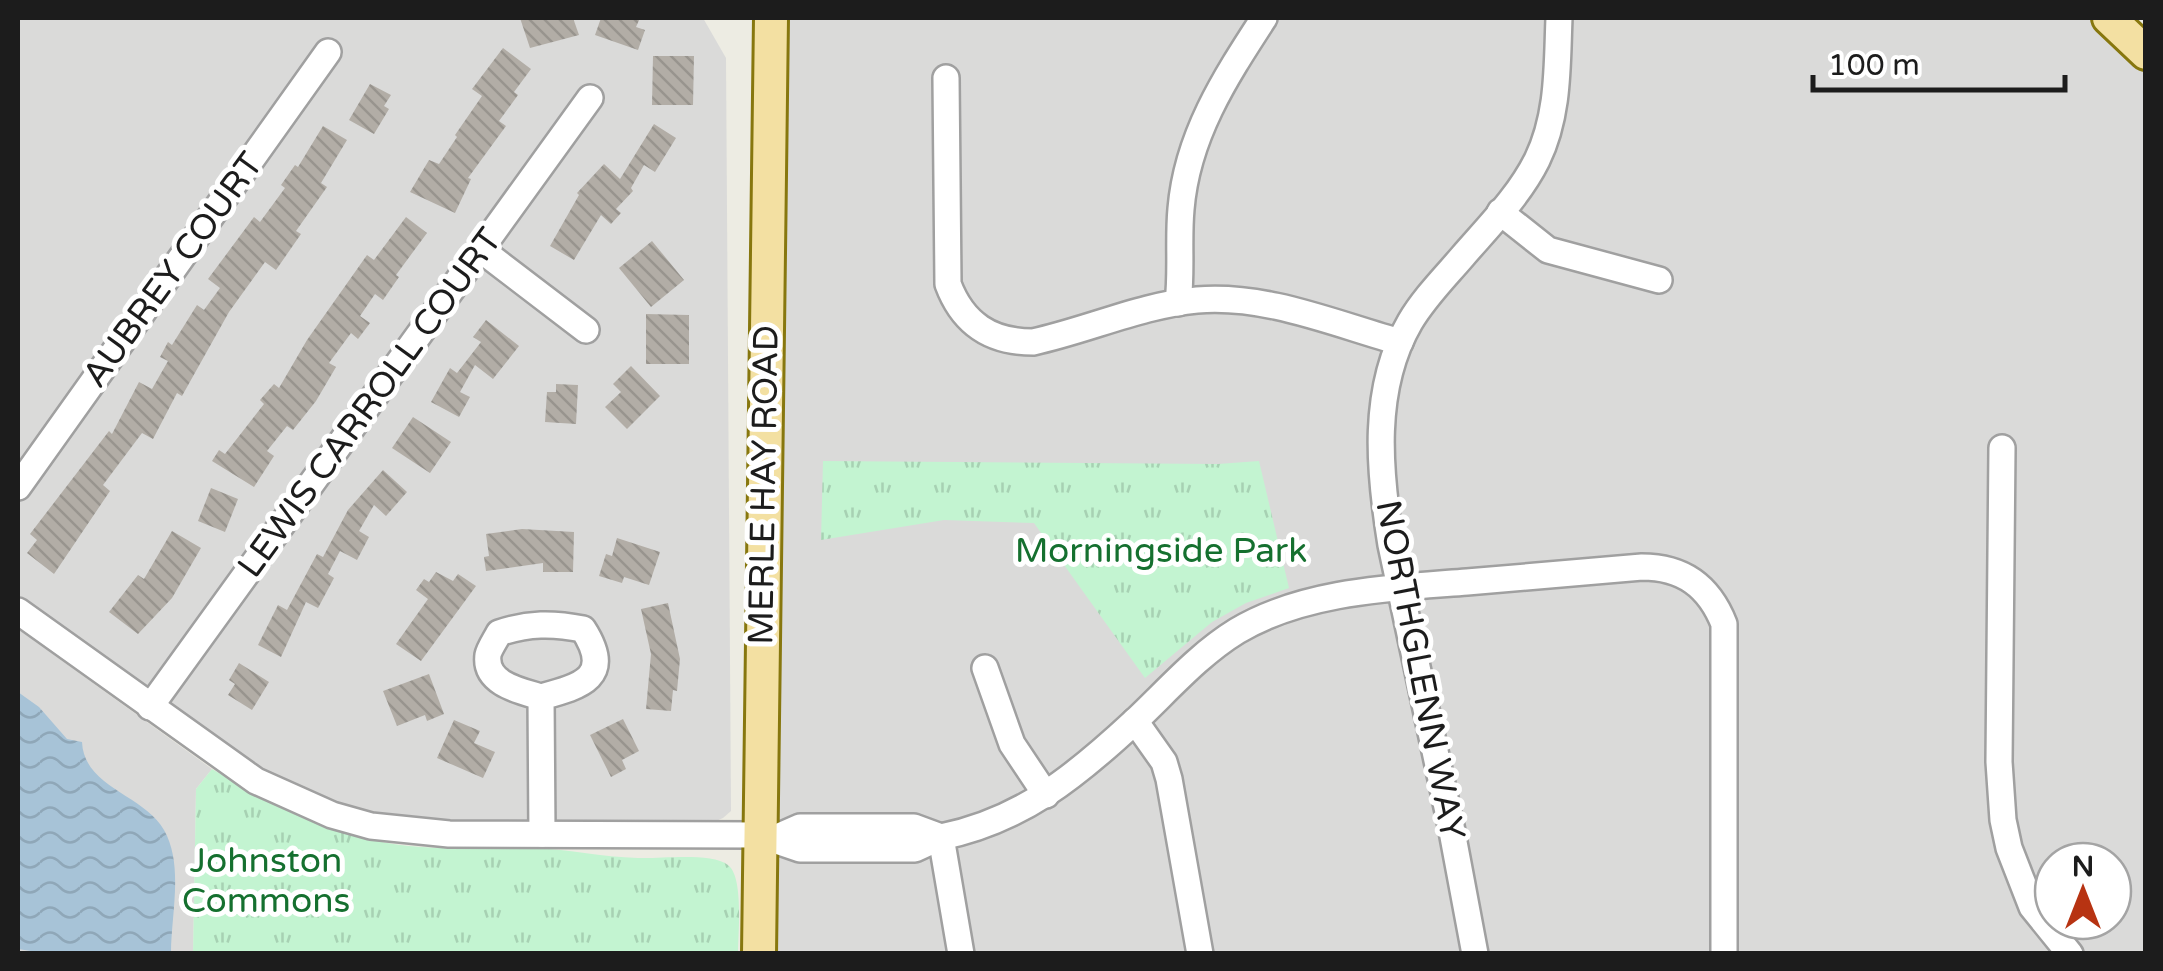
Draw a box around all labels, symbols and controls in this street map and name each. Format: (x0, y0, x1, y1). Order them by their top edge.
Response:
scale bar (1813, 30, 2066, 92)
text: 100 m (1828, 47, 1920, 84)
street label: AUBREY COURT (74, 144, 272, 396)
street label: LEWIS CARROLL COURT (229, 220, 511, 586)
street label: MERLE HAY ROAD (740, 325, 788, 645)
street label: NORTHGLENN WAY (1366, 497, 1474, 843)
park label: Morningside Park (1015, 530, 1307, 572)
park label: Johnston Commons (182, 840, 350, 922)
north arrow (2033, 841, 2133, 941)
text: N (2072, 850, 2094, 884)

